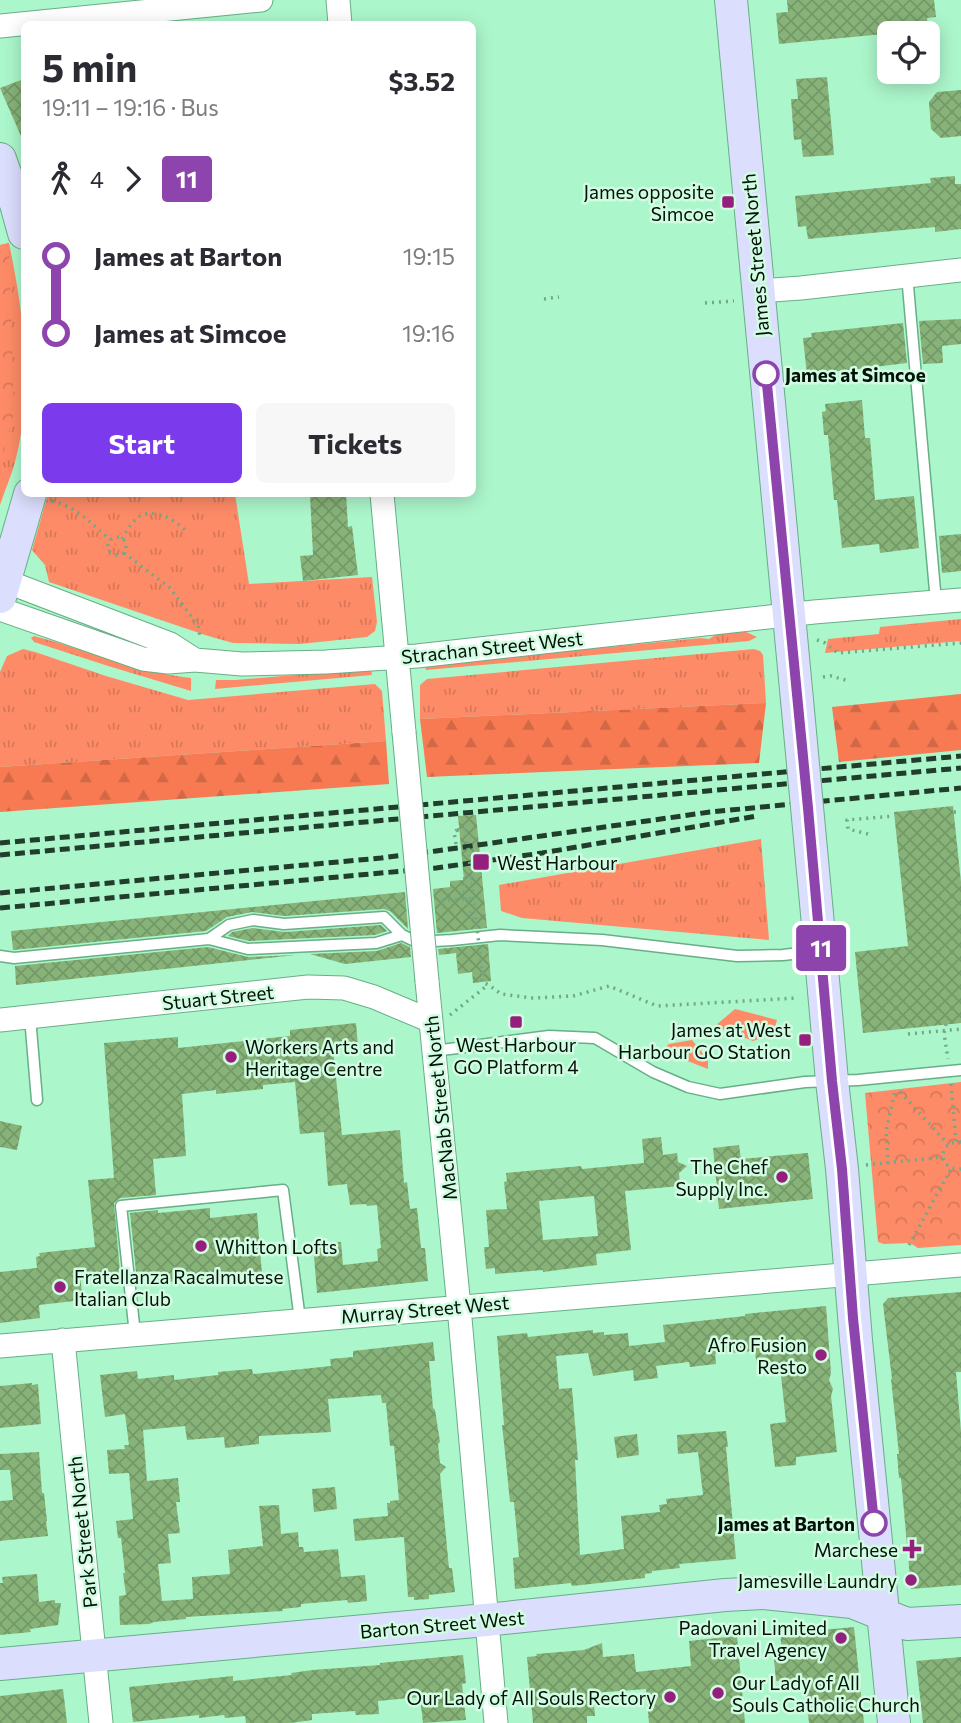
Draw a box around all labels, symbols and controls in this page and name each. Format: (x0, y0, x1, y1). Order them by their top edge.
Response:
map controls (877, 21, 940, 84)
button: locate (877, 21, 940, 84)
text: 5 min (42, 43, 137, 90)
text: $3.52 (388, 65, 455, 96)
text: 19:11 – 19:16 · Bus (42, 93, 219, 121)
icon: walk (42, 160, 80, 198)
icon: forward (114, 160, 152, 198)
text: 11 (176, 164, 198, 193)
text: 4 (90, 165, 104, 193)
street label: James Street North (736, 172, 774, 338)
place label: James opposite Simcoe (583, 180, 714, 225)
marker: James opposite Simcoe (720, 194, 736, 210)
text: James at Barton (94, 240, 282, 271)
text: 19:15 (403, 242, 455, 270)
text: James at Simcoe (94, 317, 286, 348)
text: 19:16 (402, 319, 455, 347)
marker: James at Simcoe (753, 361, 779, 387)
place label: James at Simcoe (785, 363, 926, 386)
button: Start (42, 403, 242, 483)
button: Tickets (256, 403, 455, 483)
street label: Strachan Street West (400, 626, 584, 668)
place label: West Harbour (497, 851, 618, 874)
marker: West Harbour (471, 852, 491, 872)
line badge: 11 (790, 925, 852, 971)
text: 11 (810, 933, 832, 962)
street label: Stuart Street (161, 980, 275, 1014)
street label: MacNab Street North (419, 1014, 461, 1202)
marker: West Harbour GO Platform 4 (508, 1014, 524, 1030)
place label: James at West Harbour GO Station (618, 1018, 791, 1063)
marker: James at West Harbour GO Station (797, 1032, 813, 1048)
place label: West Harbour GO Platform 4 (453, 1033, 579, 1078)
place label: Workers Arts and Heritage Centre (245, 1035, 394, 1080)
marker: Workers Arts and Heritage Centre (223, 1049, 239, 1065)
place label: The Chef Supply Inc. (675, 1155, 768, 1200)
marker: The Chef Supply Inc. (774, 1169, 790, 1185)
place label: Whitton Lofts (215, 1235, 338, 1258)
marker: Whitton Lofts (193, 1238, 209, 1254)
place label: Fratellanza Racalmutese Italian Club (74, 1265, 283, 1310)
marker: Fratellanza Racalmutese Italian Club (52, 1279, 68, 1295)
street label: Murray Street West (340, 1290, 510, 1328)
place label: Afro Fusion Resto (708, 1333, 807, 1378)
marker: Afro Fusion Resto (813, 1347, 829, 1363)
street label: Park Street North (63, 1455, 101, 1609)
marker: James at Barton (861, 1510, 887, 1536)
place label: James at Barton (717, 1512, 855, 1535)
place label: Marchese (814, 1538, 898, 1561)
marker: Marchese (904, 1541, 920, 1557)
place label: Jamesville Laundry (738, 1569, 897, 1592)
marker: Jamesville Laundry (903, 1572, 919, 1588)
street label: Barton Street West (359, 1605, 525, 1643)
place label: Padovani Limited Travel Agency (678, 1616, 827, 1661)
marker: Padovani Limited Travel Agency (833, 1630, 849, 1646)
place label: Our Lady of All Souls Catholic Church (732, 1671, 920, 1716)
marker: Our Lady of All Souls Catholic Church (710, 1685, 726, 1701)
place label: Our Lady of All Souls Rectory (406, 1686, 656, 1709)
marker: Our Lady of All Souls Rectory (662, 1689, 678, 1705)

